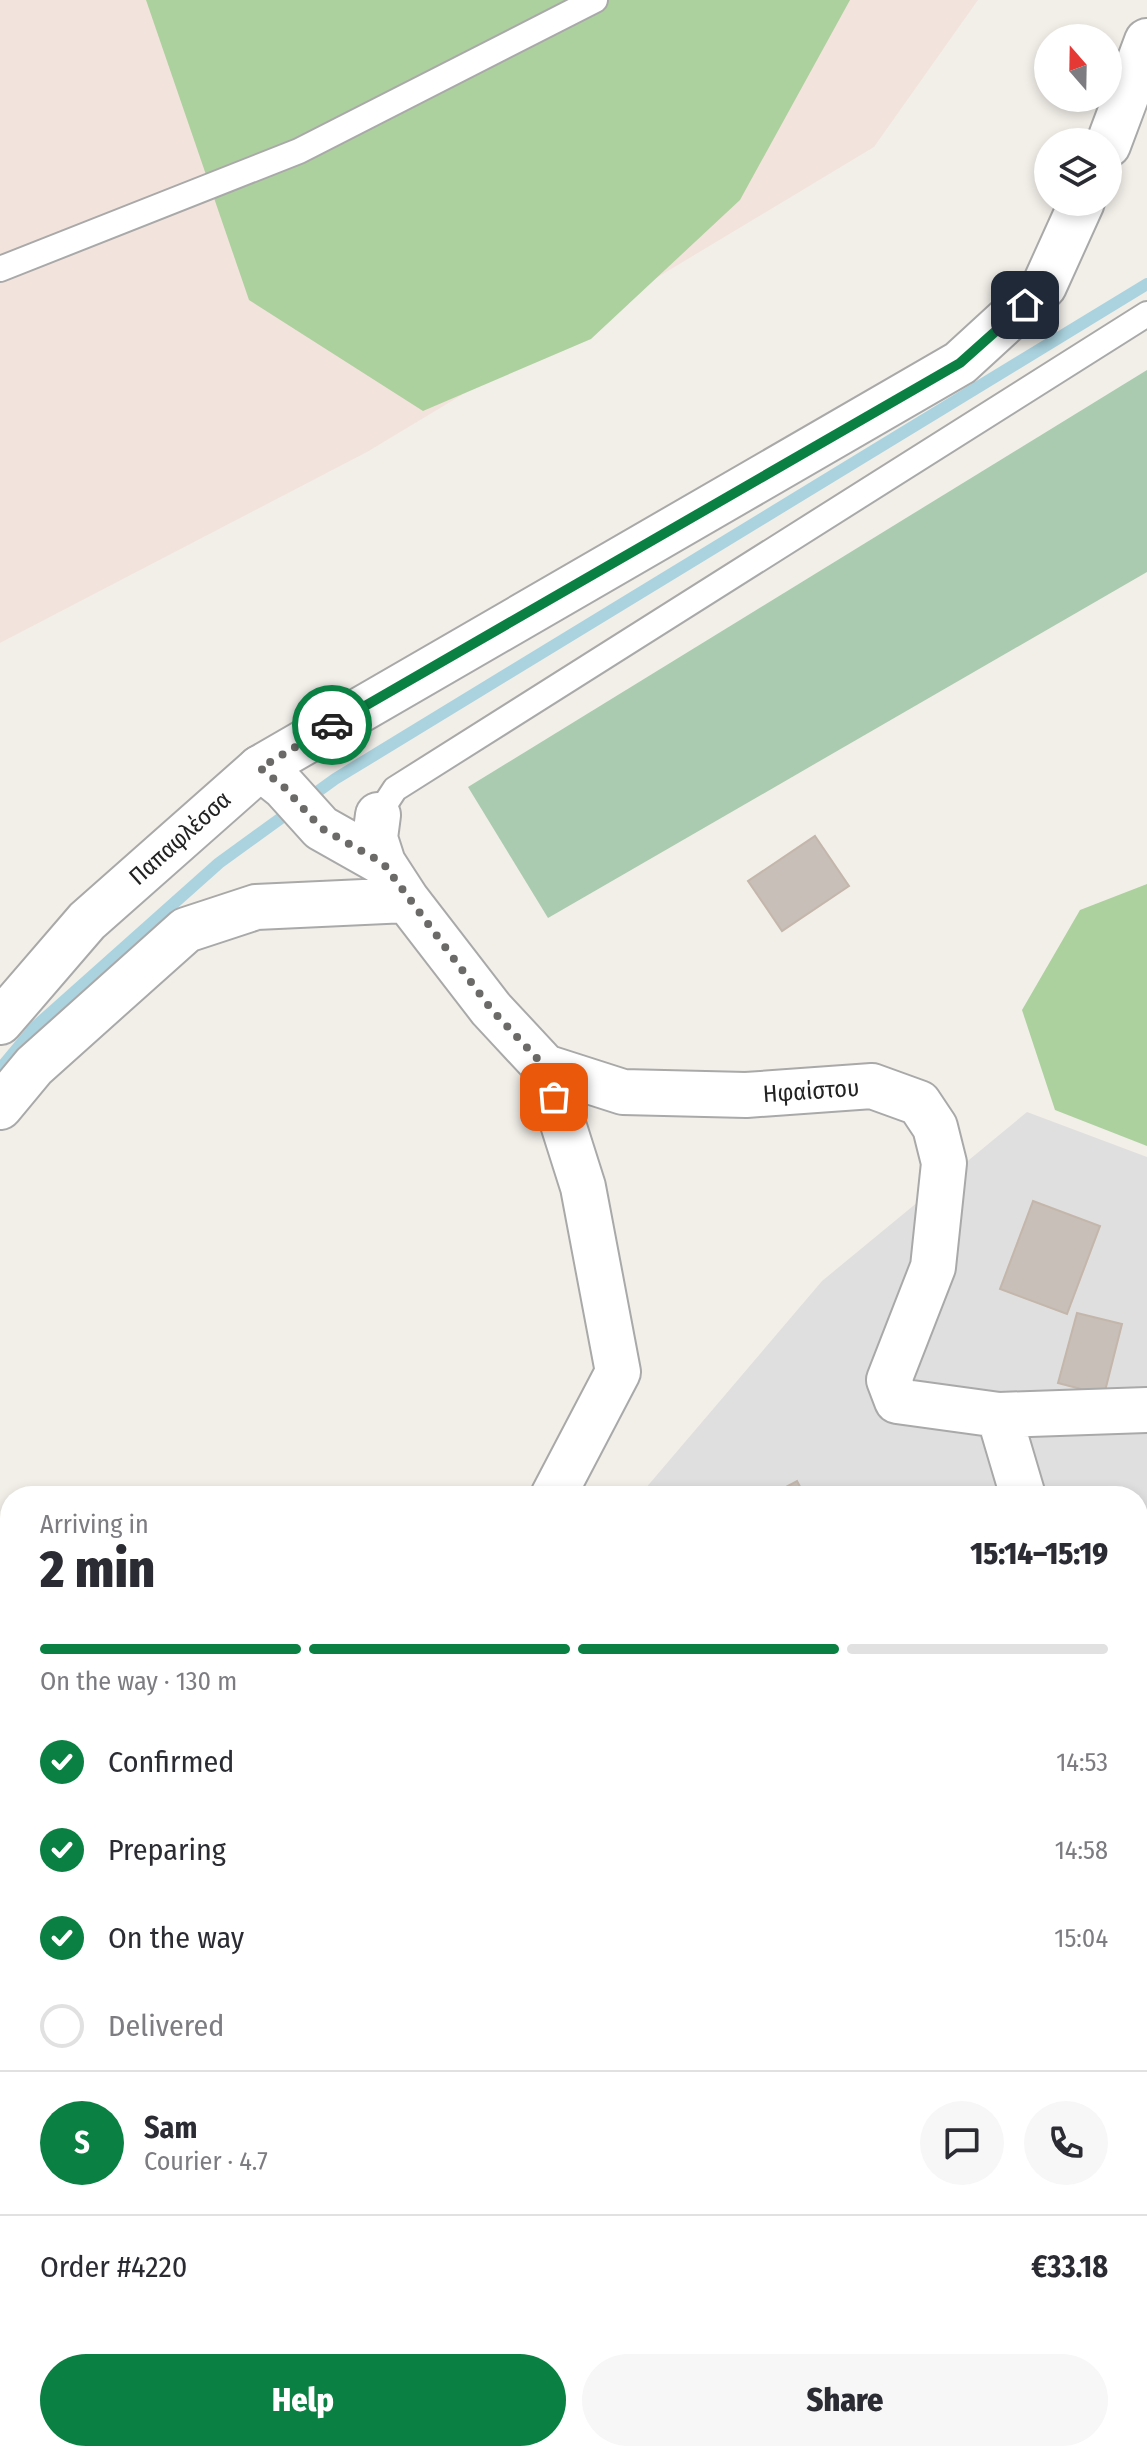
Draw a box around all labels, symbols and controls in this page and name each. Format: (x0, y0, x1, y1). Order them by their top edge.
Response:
north arrow (1034, 24, 1122, 112)
map controls (1034, 24, 1122, 216)
button: layers (1034, 128, 1122, 216)
pin (991, 271, 1059, 339)
icon: home (1003, 283, 1047, 327)
courier (292, 685, 372, 765)
icon: car (310, 703, 354, 747)
street label: Παπαφλέσσα (124, 785, 236, 891)
pin (520, 1063, 588, 1131)
street label: Ηφαίστου (762, 1074, 860, 1108)
icon: bag (532, 1075, 576, 1119)
text: Arriving in (40, 1509, 149, 1540)
text: 15:14–15:19 (970, 1536, 1108, 1572)
text: 2 min (40, 1538, 155, 1601)
text: On the way · 130 m (40, 1666, 237, 1697)
icon: check (40, 1740, 84, 1784)
text: Confirmed (108, 1744, 234, 1780)
text: 14:53 (1056, 1747, 1108, 1778)
icon: check (40, 1828, 84, 1872)
text: Preparing (108, 1832, 226, 1868)
text: 14:58 (1055, 1835, 1108, 1866)
icon: check (40, 1916, 84, 1960)
text: On the way (108, 1920, 244, 1956)
text: 15:04 (1054, 1923, 1108, 1954)
text: Delivered (108, 2008, 224, 2044)
button: chat (920, 2101, 1004, 2185)
button: phone (1024, 2101, 1108, 2185)
text: Sam (144, 2110, 197, 2146)
text: S (74, 2125, 90, 2161)
text: Courier · 4.7 (144, 2146, 268, 2177)
text: Order #4220 (40, 2249, 187, 2285)
text: €33.18 (1031, 2249, 1108, 2285)
button: Help (40, 2354, 566, 2446)
button: Share (582, 2354, 1108, 2446)

